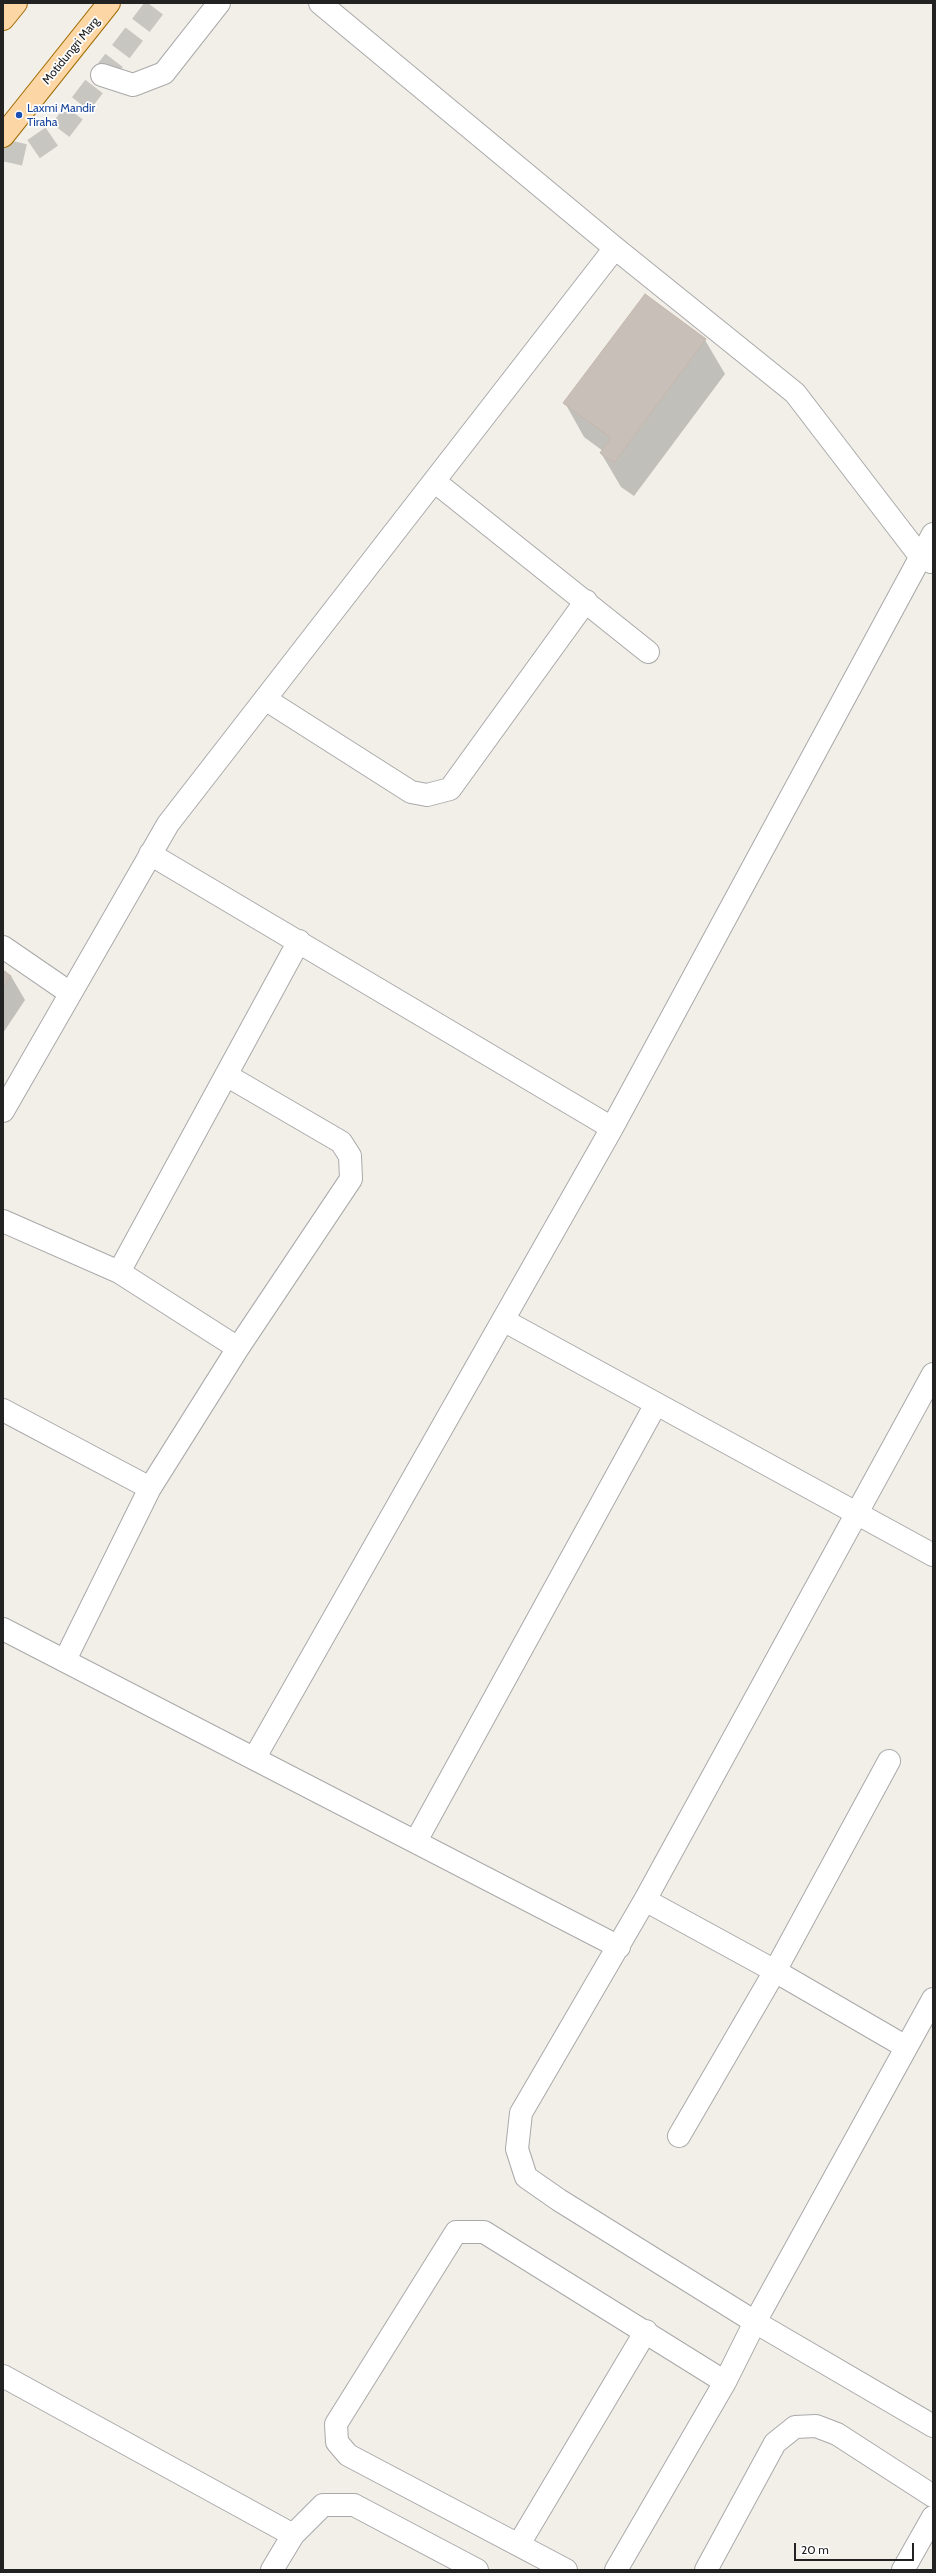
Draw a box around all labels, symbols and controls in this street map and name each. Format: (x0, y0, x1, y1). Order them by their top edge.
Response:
street label: Motidungri Marg (39, 14, 103, 88)
place label: Laxmi Mandir Tiraha (27, 101, 95, 129)
marker: Laxmi Mandir Tiraha (14, 110, 24, 120)
scale bar (796, 2535, 916, 2561)
text: 20 m (801, 2542, 829, 2557)

